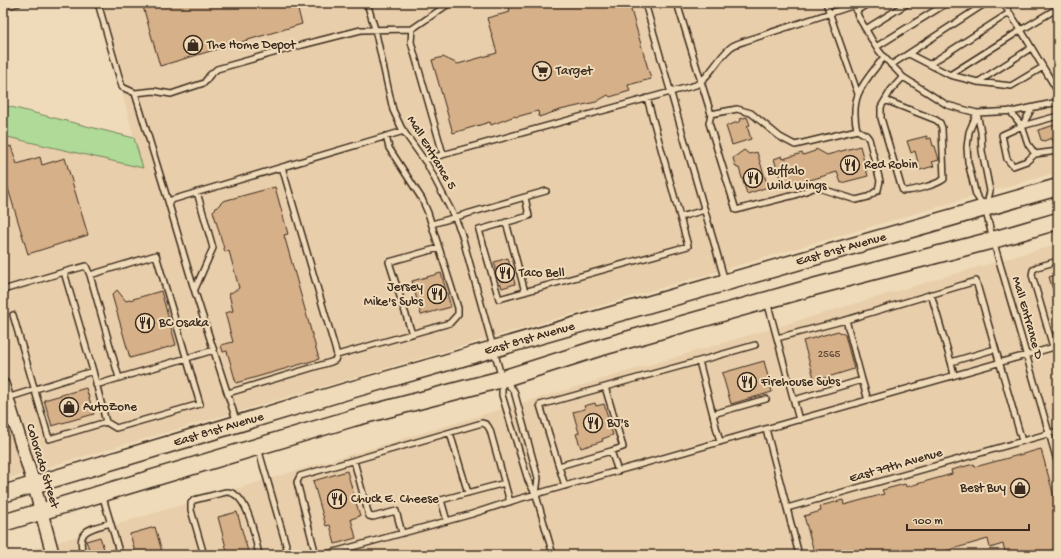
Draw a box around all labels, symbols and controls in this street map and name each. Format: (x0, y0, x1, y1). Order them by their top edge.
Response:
shop icon: The Home Depot (182, 34, 204, 56)
place label: The Home Depot (206, 38, 297, 53)
supermarket icon: Target (531, 60, 553, 82)
place label: Target (555, 64, 594, 79)
street label: Mall Entrance 5 (403, 113, 459, 193)
restaurant icon: Red Robin (839, 154, 861, 176)
place label: Red Robin (864, 158, 918, 173)
place label: Buffalo Wild Wings (766, 164, 828, 194)
restaurant icon: Buffalo Wild Wings (742, 167, 764, 189)
street label: East 81st Avenue (794, 229, 888, 269)
restaurant icon: Taco Bell (494, 262, 516, 284)
place label: Taco Bell (518, 266, 565, 281)
street label: Mall Entrance D (1008, 275, 1046, 362)
place label: Jersey Mike's Subs (364, 280, 424, 310)
restaurant icon: Jersey Mike's Subs (426, 283, 448, 305)
restaurant icon: BC Osaka (134, 312, 156, 334)
place label: BC Osaka (158, 316, 209, 331)
street label: East 81st Avenue (483, 318, 577, 359)
house number: 2565 (818, 349, 840, 361)
restaurant icon: Firehouse Subs (736, 371, 758, 393)
place label: Firehouse Subs (760, 375, 841, 390)
shop icon: AutoZone (58, 396, 80, 418)
place label: AutoZone (83, 400, 137, 415)
street label: East 81st Avenue (172, 409, 266, 450)
restaurant icon: BJ's (582, 412, 604, 434)
place label: BJ's (606, 416, 630, 431)
street label: Colorado Street (22, 422, 62, 512)
street label: East 79th Avenue (848, 445, 945, 486)
shop icon: Best Buy (1009, 477, 1031, 499)
place label: Best Buy (959, 481, 1007, 496)
restaurant icon: Chuck E. Cheese (326, 488, 348, 510)
place label: Chuck E. Cheese (351, 492, 439, 507)
scale bar (907, 506, 1029, 532)
text: 100 m (912, 515, 943, 529)

